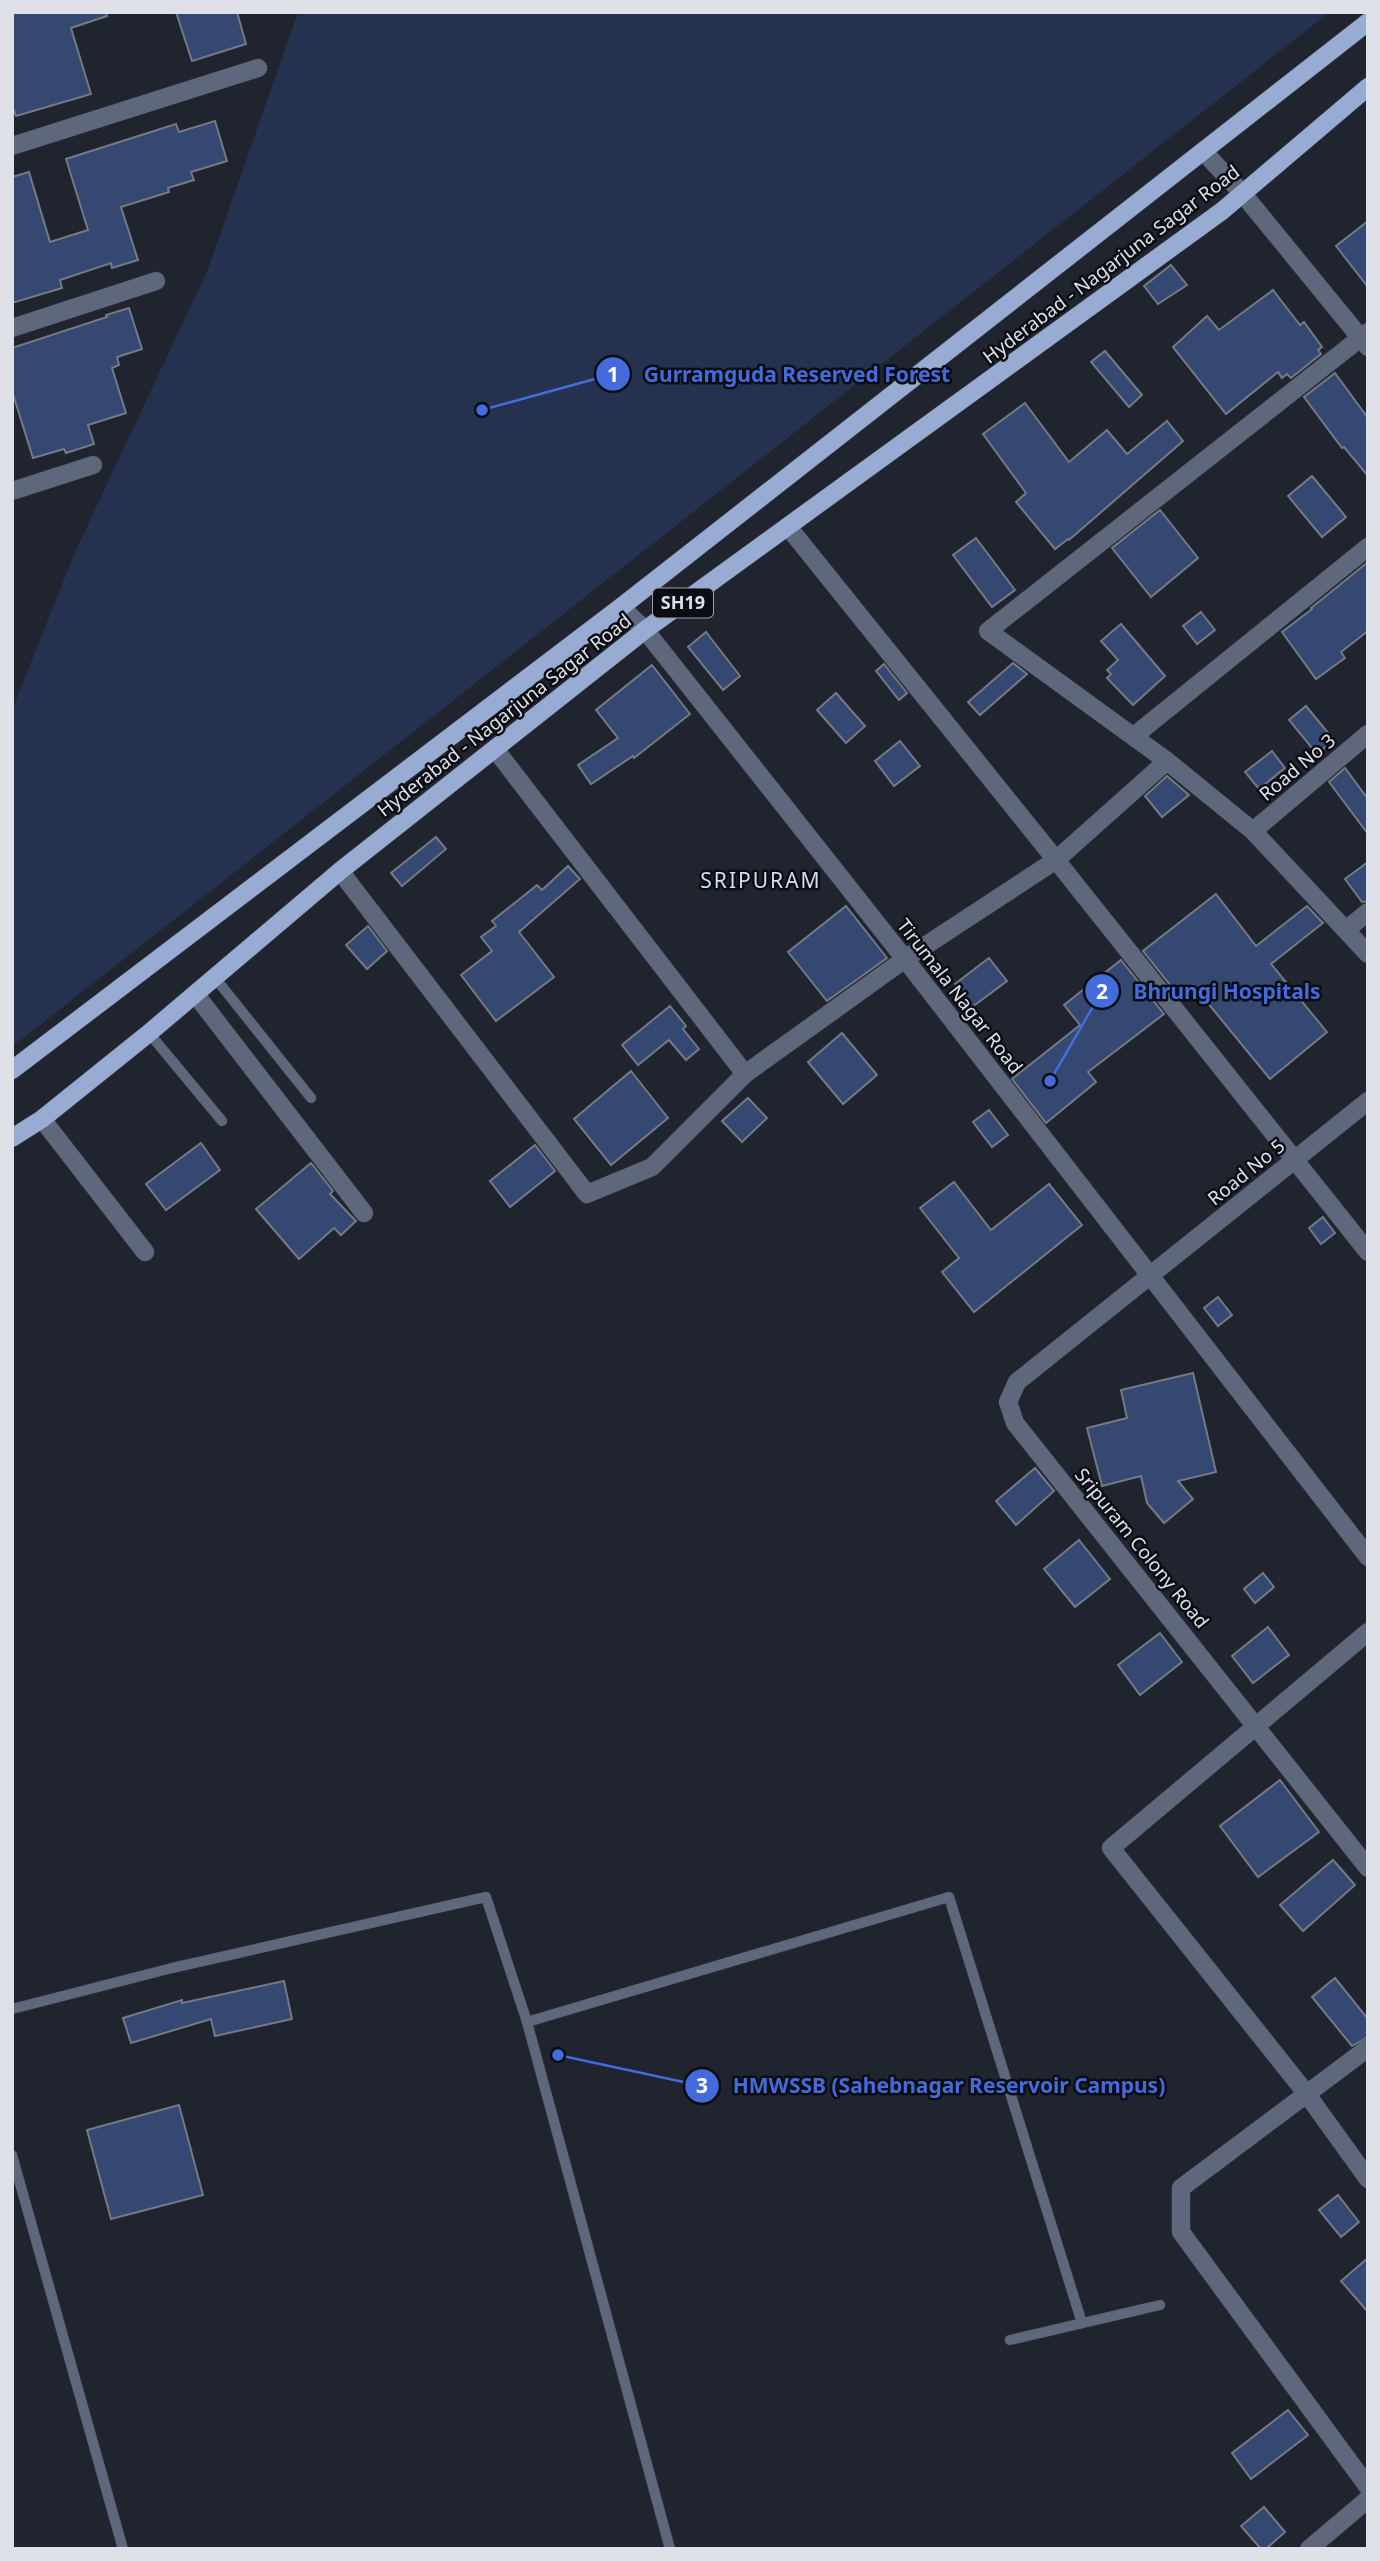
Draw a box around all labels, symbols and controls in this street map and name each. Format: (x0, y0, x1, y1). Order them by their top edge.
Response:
street label: Hyderabad - Nagarjuna Sagar Road (977, 159, 1245, 369)
callout: Gurramguda Reserved Forest (595, 353, 965, 395)
text: 1 (607, 360, 619, 388)
text: Gurramguda Reserved Forest (644, 360, 950, 388)
road number: SH19 (653, 588, 713, 618)
street label: Hyderabad - Nagarjuna Sagar Road (372, 608, 636, 822)
street label: Road No 3 (1253, 727, 1341, 807)
district label: SRIPURAM (700, 866, 822, 894)
street label: Tirumala Nagar Road (891, 913, 1029, 1079)
callout: Bhrungi Hospitals (1084, 970, 1334, 1012)
text: 2 (1096, 977, 1108, 1005)
text: Bhrungi Hospitals (1133, 977, 1321, 1005)
street label: Road No 5 (1202, 1133, 1290, 1211)
street label: Sripuram Colony Road (1069, 1462, 1215, 1634)
callout: HMWSSB (Sahebnagar Reservoir Campus) (684, 2065, 1180, 2107)
text: 3 (696, 2071, 708, 2099)
text: HMWSSB (Sahebnagar Reservoir Campus) (733, 2071, 1165, 2099)

